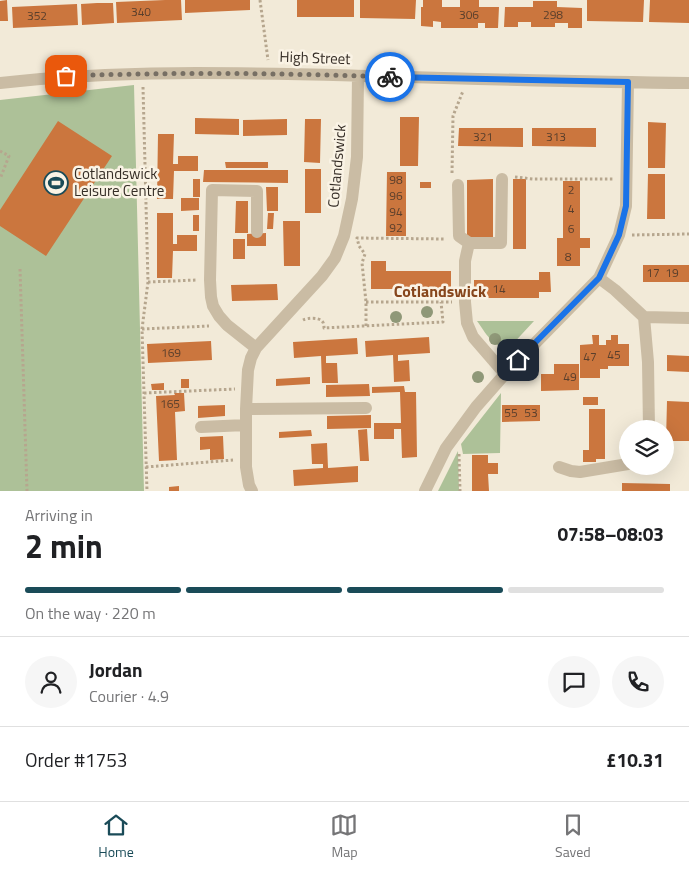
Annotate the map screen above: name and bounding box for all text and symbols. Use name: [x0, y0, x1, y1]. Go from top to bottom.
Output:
house number: 340: [131, 2, 151, 21]
house number: 306: [459, 5, 479, 24]
house number: 298: [543, 5, 563, 24]
house number: 352: [27, 6, 47, 25]
street label: High Street: [279, 45, 352, 70]
courier: [365, 52, 415, 102]
pin: [45, 55, 87, 97]
icon: bag: [52, 62, 80, 90]
icon: bike: [376, 63, 404, 91]
street label: Cotlandswick: [321, 123, 352, 209]
house number: 321: [473, 127, 493, 146]
house number: 313: [546, 127, 566, 146]
place label: Cotlandswick Leisure Centre: [74, 162, 164, 202]
sports icon: Cotlandswick Leisure Centre: [43, 170, 69, 196]
house number: 98: [389, 170, 403, 189]
house number: 2: [568, 180, 574, 199]
house number: 96: [389, 186, 403, 205]
house number: 4: [568, 199, 575, 218]
house number: 94: [389, 202, 403, 221]
house number: 92: [389, 218, 403, 237]
house number: 6: [568, 219, 575, 238]
house number: 8: [565, 247, 572, 266]
house number: 17: [646, 263, 660, 282]
house number: 19: [665, 263, 679, 282]
district label: Cotlandswick: [394, 279, 487, 303]
house number: 14: [492, 279, 506, 298]
pin: [497, 339, 539, 381]
house number: 169: [161, 343, 181, 362]
house number: 45: [607, 345, 621, 364]
icon: home: [504, 346, 532, 374]
house number: 47: [583, 347, 597, 366]
house number: 49: [563, 367, 577, 386]
house number: 165: [160, 394, 180, 413]
house number: 55: [504, 403, 518, 422]
house number: 53: [524, 403, 538, 422]
map controls: [619, 420, 674, 475]
button: layers: [619, 420, 674, 475]
text: Arriving in: [25, 503, 93, 527]
text: 07:58–08:03: [557, 519, 664, 548]
text: 2 min: [25, 522, 103, 570]
text: On the way · 220 m: [25, 601, 156, 625]
text: Jordan: [89, 655, 142, 684]
button: person: [25, 656, 77, 708]
button: chat: [548, 656, 600, 708]
button: phone: [612, 656, 664, 708]
text: Courier · 4.9: [89, 684, 169, 708]
text: Order #1753: [25, 745, 127, 774]
text: £10.31: [606, 745, 664, 774]
tab: Home: [98, 811, 134, 862]
tab: Map: [330, 811, 358, 862]
tab: Saved: [555, 811, 591, 862]

